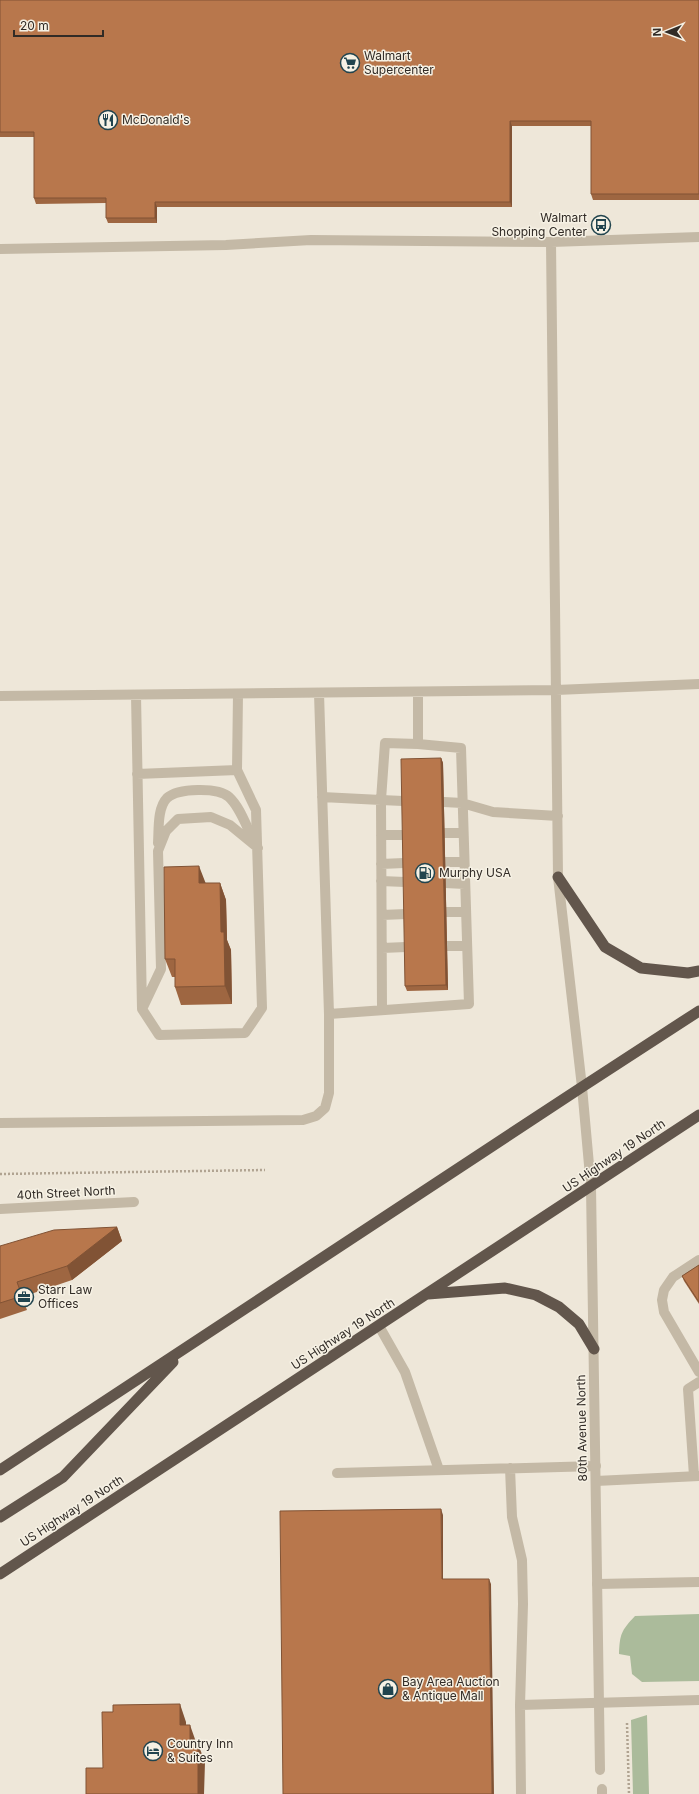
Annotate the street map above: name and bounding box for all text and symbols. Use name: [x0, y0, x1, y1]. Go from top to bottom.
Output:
scale bar: [14, 12, 103, 38]
north arrow: [647, 12, 687, 52]
text: 20 m: [20, 18, 49, 33]
text: N: [650, 28, 664, 36]
place label: Walmart Supercenter: [364, 48, 434, 77]
supermarket icon: Walmart Supercenter: [339, 52, 361, 74]
restaurant icon: McDonald's: [97, 109, 119, 131]
place label: McDonald's: [122, 112, 190, 127]
place label: Walmart Shopping Center: [491, 210, 587, 239]
bus stop icon: Walmart Shopping Center: [590, 214, 612, 236]
fuel station icon: Murphy USA: [414, 862, 436, 884]
place label: Murphy USA: [439, 865, 511, 880]
street label: US Highway 19 North: [560, 1116, 668, 1195]
street label: 40th Street North: [16, 1182, 116, 1203]
place label: Starr Law Offices: [38, 1282, 93, 1311]
office icon: Starr Law Offices: [13, 1286, 35, 1308]
street label: US Highway 19 North: [288, 1294, 397, 1373]
street label: 80th Avenue North: [573, 1374, 590, 1482]
street label: US Highway 19 North: [17, 1471, 126, 1550]
place label: Bay Area Auction & Antique Mall: [402, 1674, 500, 1703]
shop icon: Bay Area Auction & Antique Mall: [377, 1678, 399, 1700]
place label: Country Inn & Suites: [167, 1736, 233, 1765]
hotel icon: Country Inn & Suites: [142, 1740, 164, 1762]

